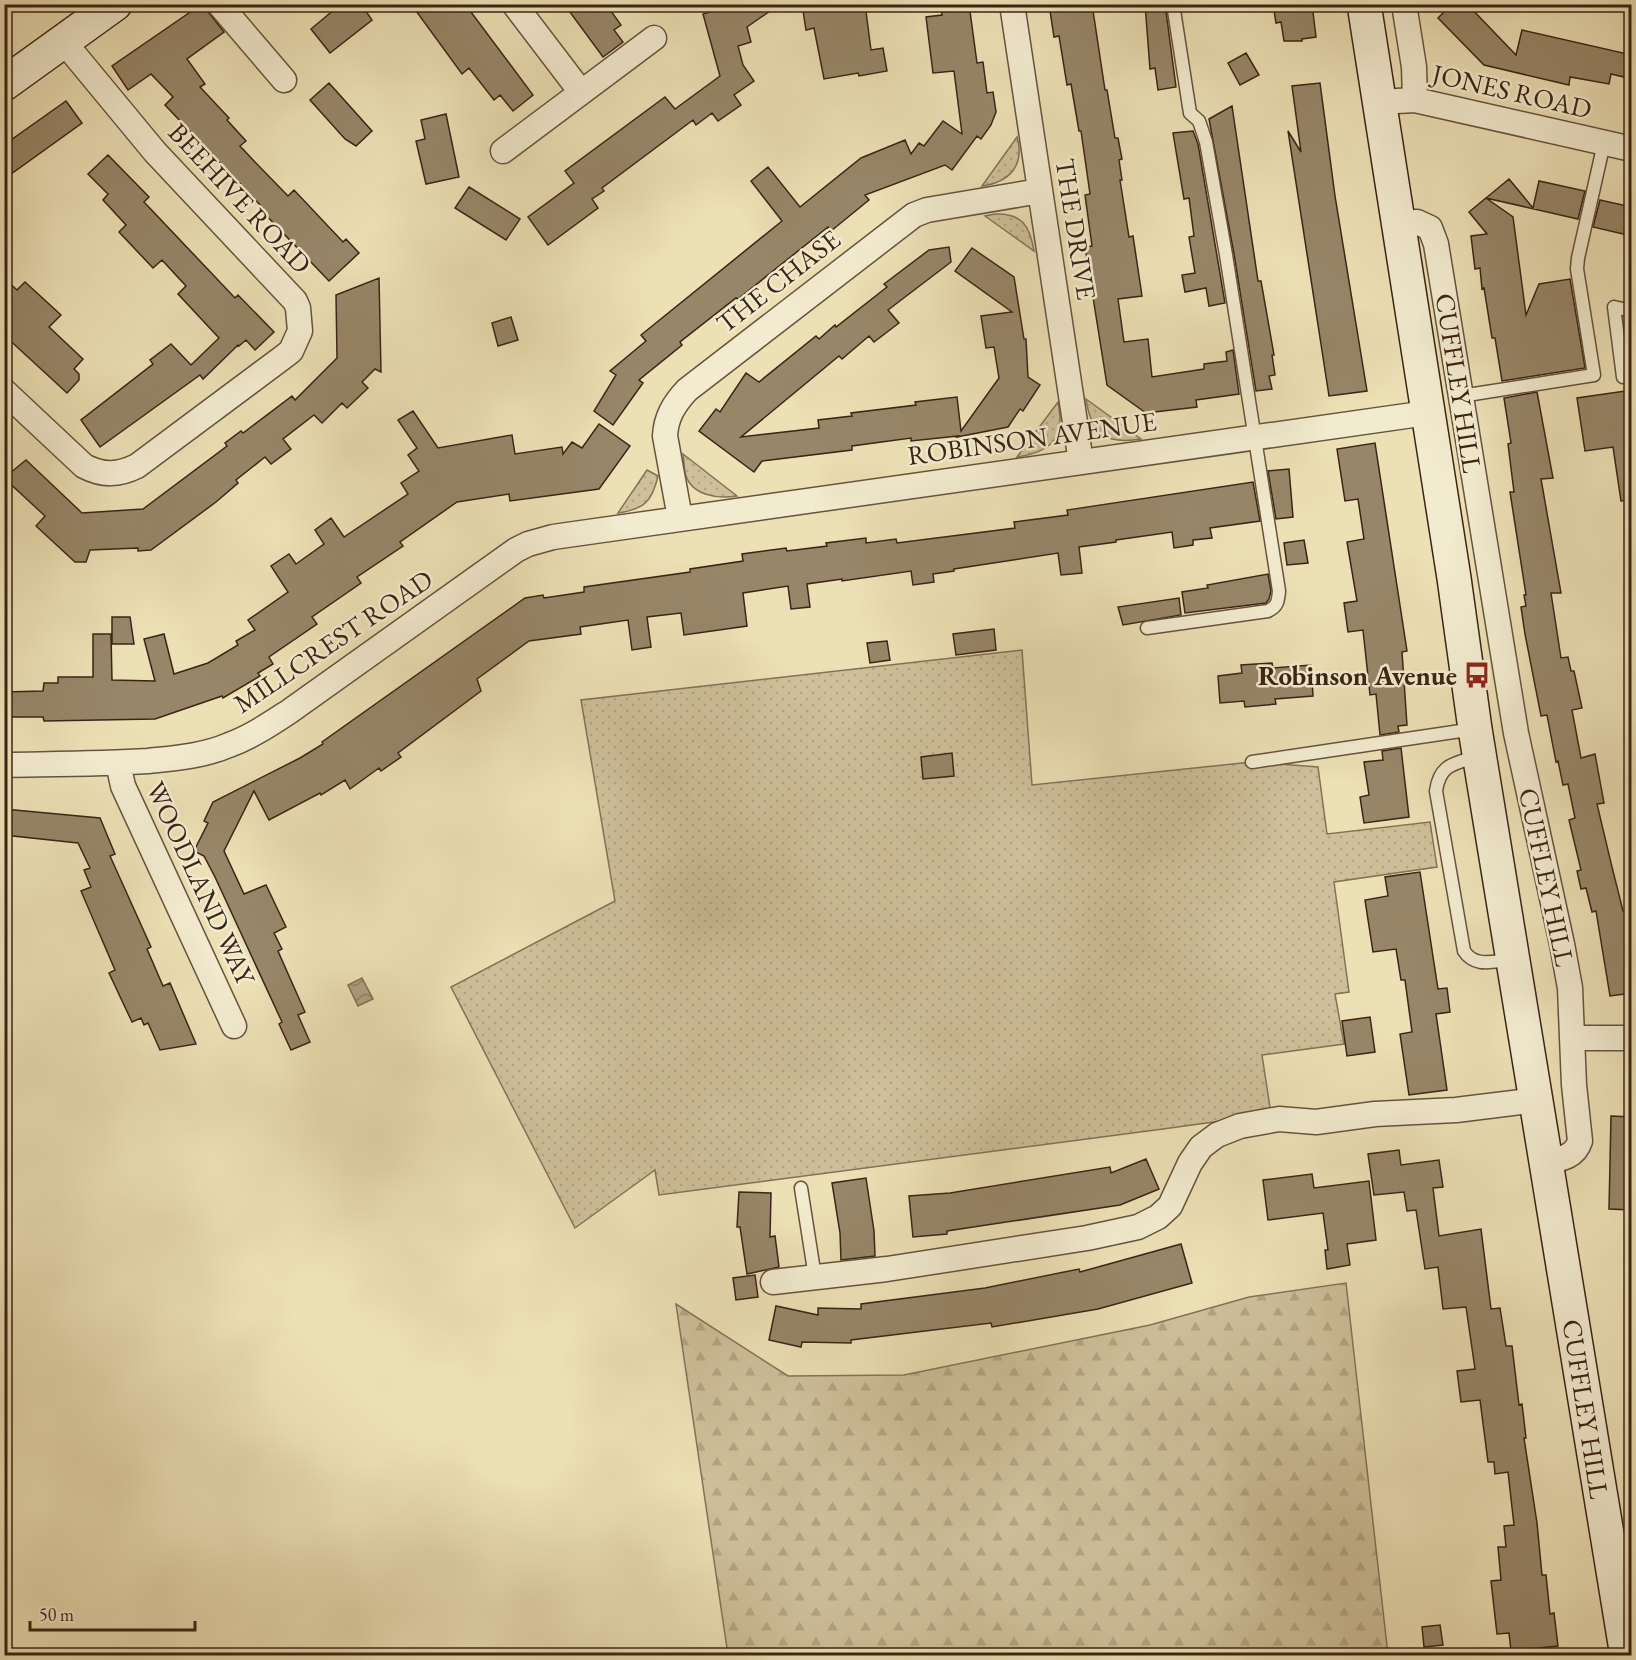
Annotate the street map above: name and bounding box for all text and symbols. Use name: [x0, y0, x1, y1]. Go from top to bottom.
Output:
street label: JONES ROAD: [1427, 55, 1595, 126]
street label: BEEHIVE ROAD: [161, 115, 319, 281]
street label: THE DRIVE: [1048, 156, 1104, 302]
street label: THE CHASE: [709, 222, 847, 340]
street label: CUFFLEY HILL: [1428, 291, 1491, 476]
street label: ROBINSON AVENUE: [905, 403, 1159, 473]
street label: MILLCREST ROAD: [227, 561, 439, 721]
place label: Robinson Avenue: [1258, 658, 1457, 693]
bus stop icon: Robinson Avenue: [1462, 660, 1492, 690]
street label: WOODLAND WAY: [139, 776, 264, 992]
street label: CUFFLEY HILL: [1511, 785, 1583, 970]
street label: CUFFLEY HILL: [1555, 1317, 1618, 1502]
scale bar: [30, 1594, 195, 1632]
text: 50 m: [39, 1603, 74, 1626]

